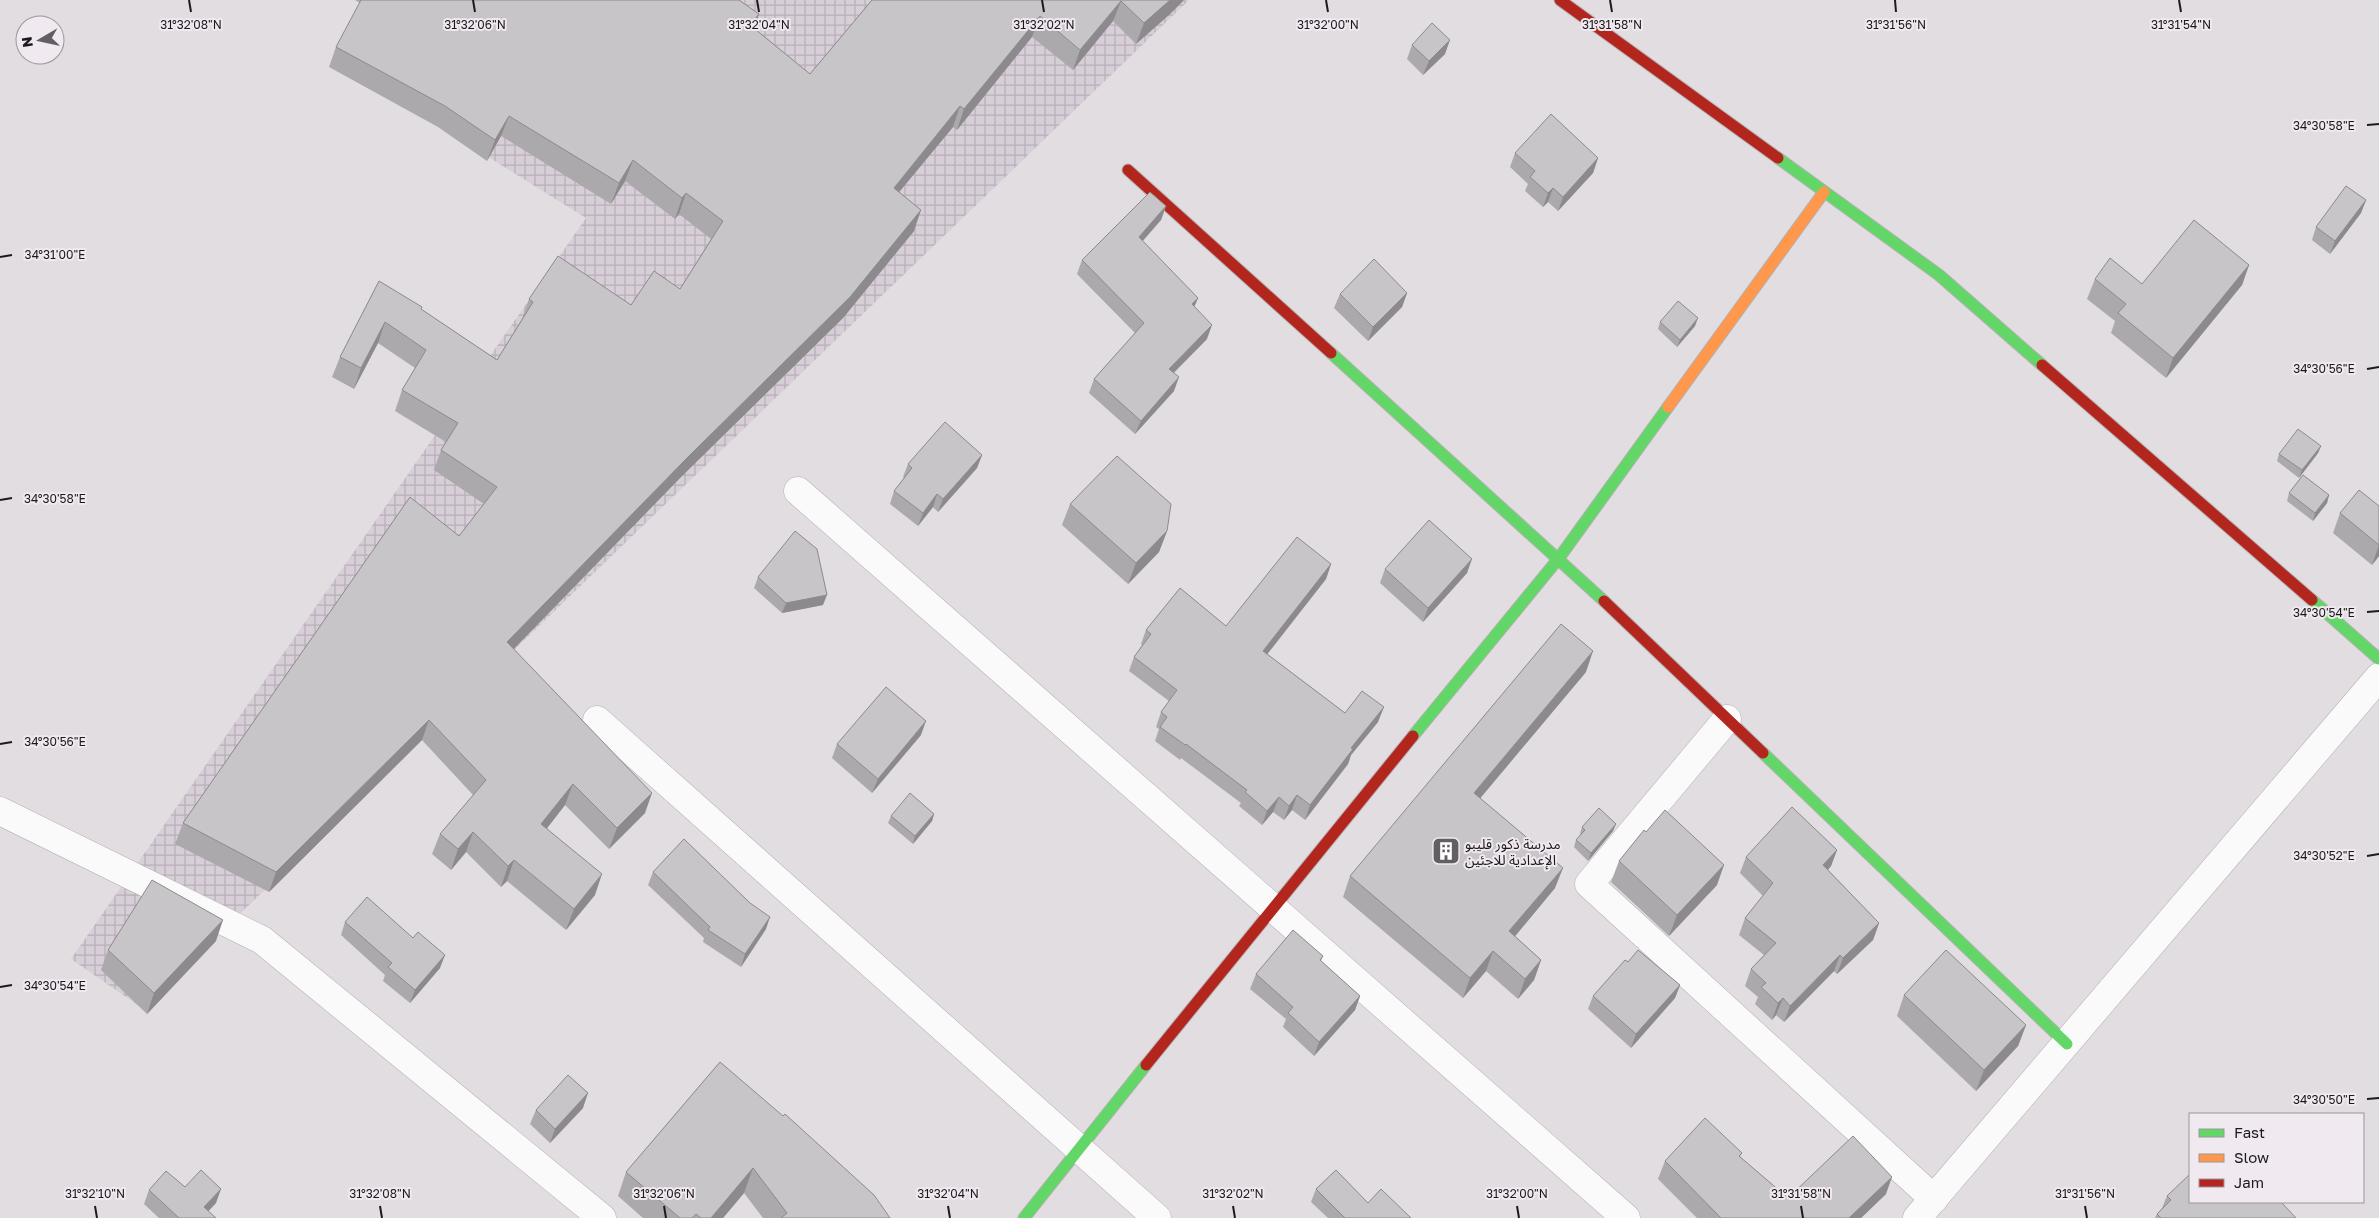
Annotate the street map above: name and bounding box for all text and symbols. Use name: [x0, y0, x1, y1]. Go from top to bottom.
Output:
north arrow: [15, 15, 65, 65]
text: 31°32'08"N: [160, 17, 222, 32]
text: 31°32'06"N: [444, 17, 506, 32]
text: 31°32'04"N: [728, 17, 790, 32]
text: 31°32'02"N: [1013, 17, 1075, 32]
text: 31°32'00"N: [1297, 17, 1359, 32]
text: 31°31'58"N: [1582, 17, 1642, 32]
text: 31°31'56"N: [1866, 17, 1926, 32]
text: 31°31'54"N: [2151, 17, 2211, 32]
text: N: [17, 36, 36, 49]
text: 34°30'58"E: [2293, 118, 2355, 133]
text: 34°31'00"E: [25, 247, 85, 262]
text: 34°30'56"E: [2293, 361, 2355, 376]
text: 34°30'58"E: [24, 491, 86, 506]
text: 34°30'54"E: [2293, 605, 2355, 620]
text: 34°30'56"E: [24, 734, 86, 749]
place label: مدرسة ذكور قليبو الإعدادية للاجئين: [1465, 835, 1561, 870]
building icon: مدرسة ذكور قليبو الإعدادية للاجئين: [1431, 836, 1461, 866]
text: 34°30'52"E: [2293, 848, 2355, 863]
text: 34°30'54"E: [24, 978, 86, 993]
text: 34°30'50"E: [2293, 1092, 2355, 1107]
legend: [2189, 1113, 2364, 1203]
text: Fast: [2234, 1123, 2265, 1141]
text: Slow: [2234, 1148, 2269, 1166]
text: Jam: [2234, 1173, 2264, 1191]
text: 31°32'10"N: [65, 1186, 125, 1201]
text: 31°32'08"N: [349, 1186, 411, 1201]
text: 31°32'06"N: [633, 1186, 695, 1201]
text: 31°32'04"N: [917, 1186, 979, 1201]
text: 31°32'02"N: [1202, 1186, 1264, 1201]
text: 31°32'00"N: [1486, 1186, 1548, 1201]
text: 31°31'58"N: [1771, 1186, 1831, 1201]
text: 31°31'56"N: [2055, 1186, 2115, 1201]

